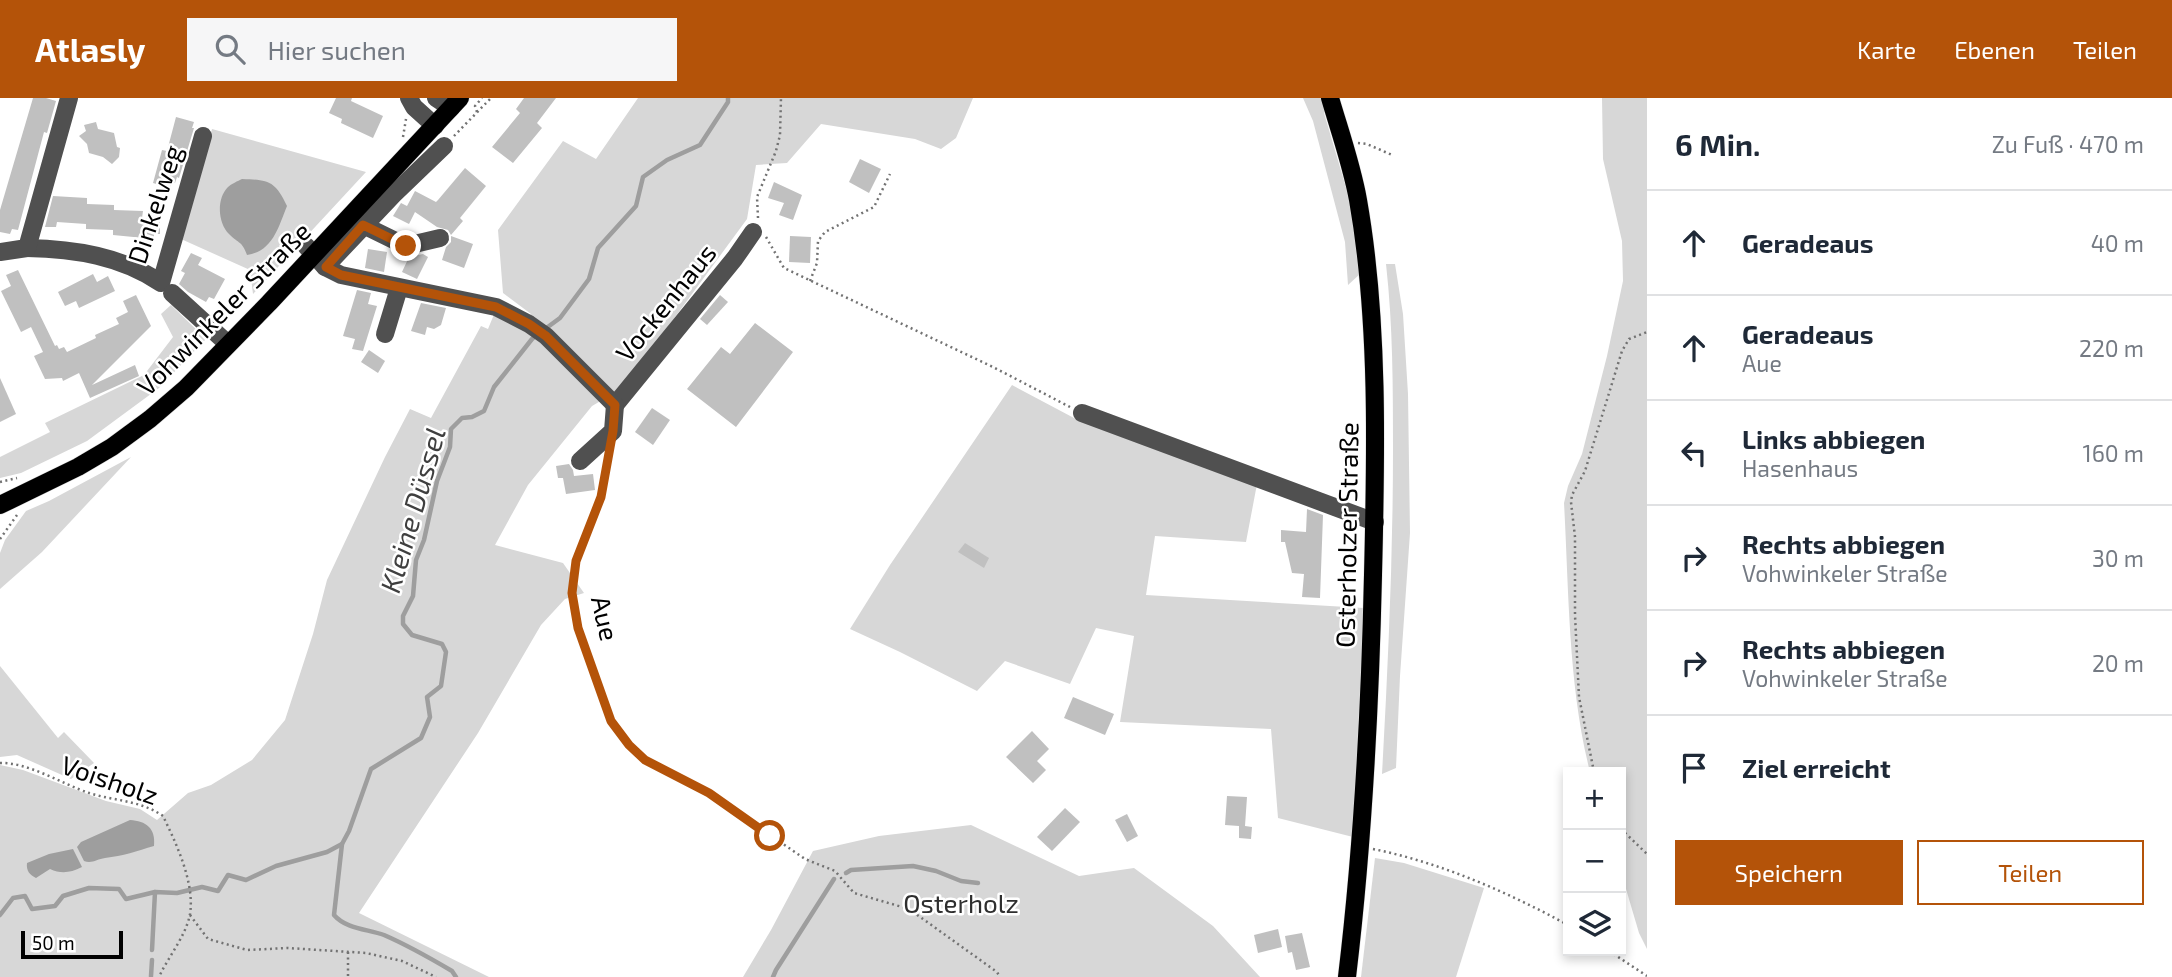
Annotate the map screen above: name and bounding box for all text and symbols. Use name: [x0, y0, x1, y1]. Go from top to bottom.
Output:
search box: [187, 18, 677, 81]
text: Atlasly: [35, 29, 145, 69]
icon: search: [211, 30, 249, 68]
text: Hier suchen: [267, 34, 406, 65]
text: Karte: [1857, 35, 1916, 64]
text: Ebenen: [1954, 35, 2035, 64]
text: Teilen: [2073, 35, 2137, 64]
text: 6 Min.: [1675, 126, 1760, 162]
text: Zu Fuß · 470 m: [1992, 130, 2144, 158]
street label: Dinkelweg: [120, 141, 188, 267]
street label: Vohwinkeler Straße: [130, 215, 316, 401]
icon: ahead: [1675, 224, 1713, 262]
text: Geradeaus: [1742, 227, 1874, 258]
text: 40 m: [2091, 229, 2144, 257]
route end: [390, 230, 421, 261]
street label: Vockenhaus: [608, 237, 722, 367]
text: Geradeaus: [1742, 318, 1874, 349]
icon: ahead: [1675, 329, 1713, 367]
text: 220 m: [2079, 334, 2144, 362]
text: Aue: [1742, 349, 1782, 377]
street label: Osterholzer Straße: [1329, 422, 1363, 648]
text: Links abbiegen: [1742, 423, 1926, 454]
water label: Kleine Düssel: [372, 424, 452, 596]
icon: left: [1675, 434, 1713, 472]
text: 160 m: [2083, 439, 2144, 467]
text: Hasenhaus: [1742, 454, 1858, 482]
text: Rechts abbiegen: [1742, 528, 1945, 559]
icon: right: [1675, 539, 1713, 577]
text: 30 m: [2092, 544, 2144, 572]
text: Vohwinkeler Straße: [1742, 559, 1948, 587]
street label: Aue: [586, 593, 626, 643]
text: Rechts abbiegen: [1742, 633, 1945, 664]
icon: right: [1675, 644, 1713, 682]
text: 20 m: [2092, 649, 2144, 677]
text: Vohwinkeler Straße: [1742, 664, 1948, 692]
street label: Voisholz: [58, 748, 162, 810]
icon: arrive: [1675, 749, 1713, 787]
text: Ziel erreicht: [1742, 752, 1891, 783]
map controls: [1563, 767, 1626, 956]
button: +: [1563, 767, 1626, 830]
route start: [754, 820, 785, 851]
button: −: [1563, 830, 1626, 893]
button: Speichern: [1675, 840, 1903, 905]
button: Teilen: [1917, 840, 2144, 905]
park label: Osterholz: [903, 887, 1019, 918]
button: layers: [1563, 893, 1626, 956]
scale bar: [21, 928, 122, 960]
text: 50 m: [32, 931, 75, 954]

